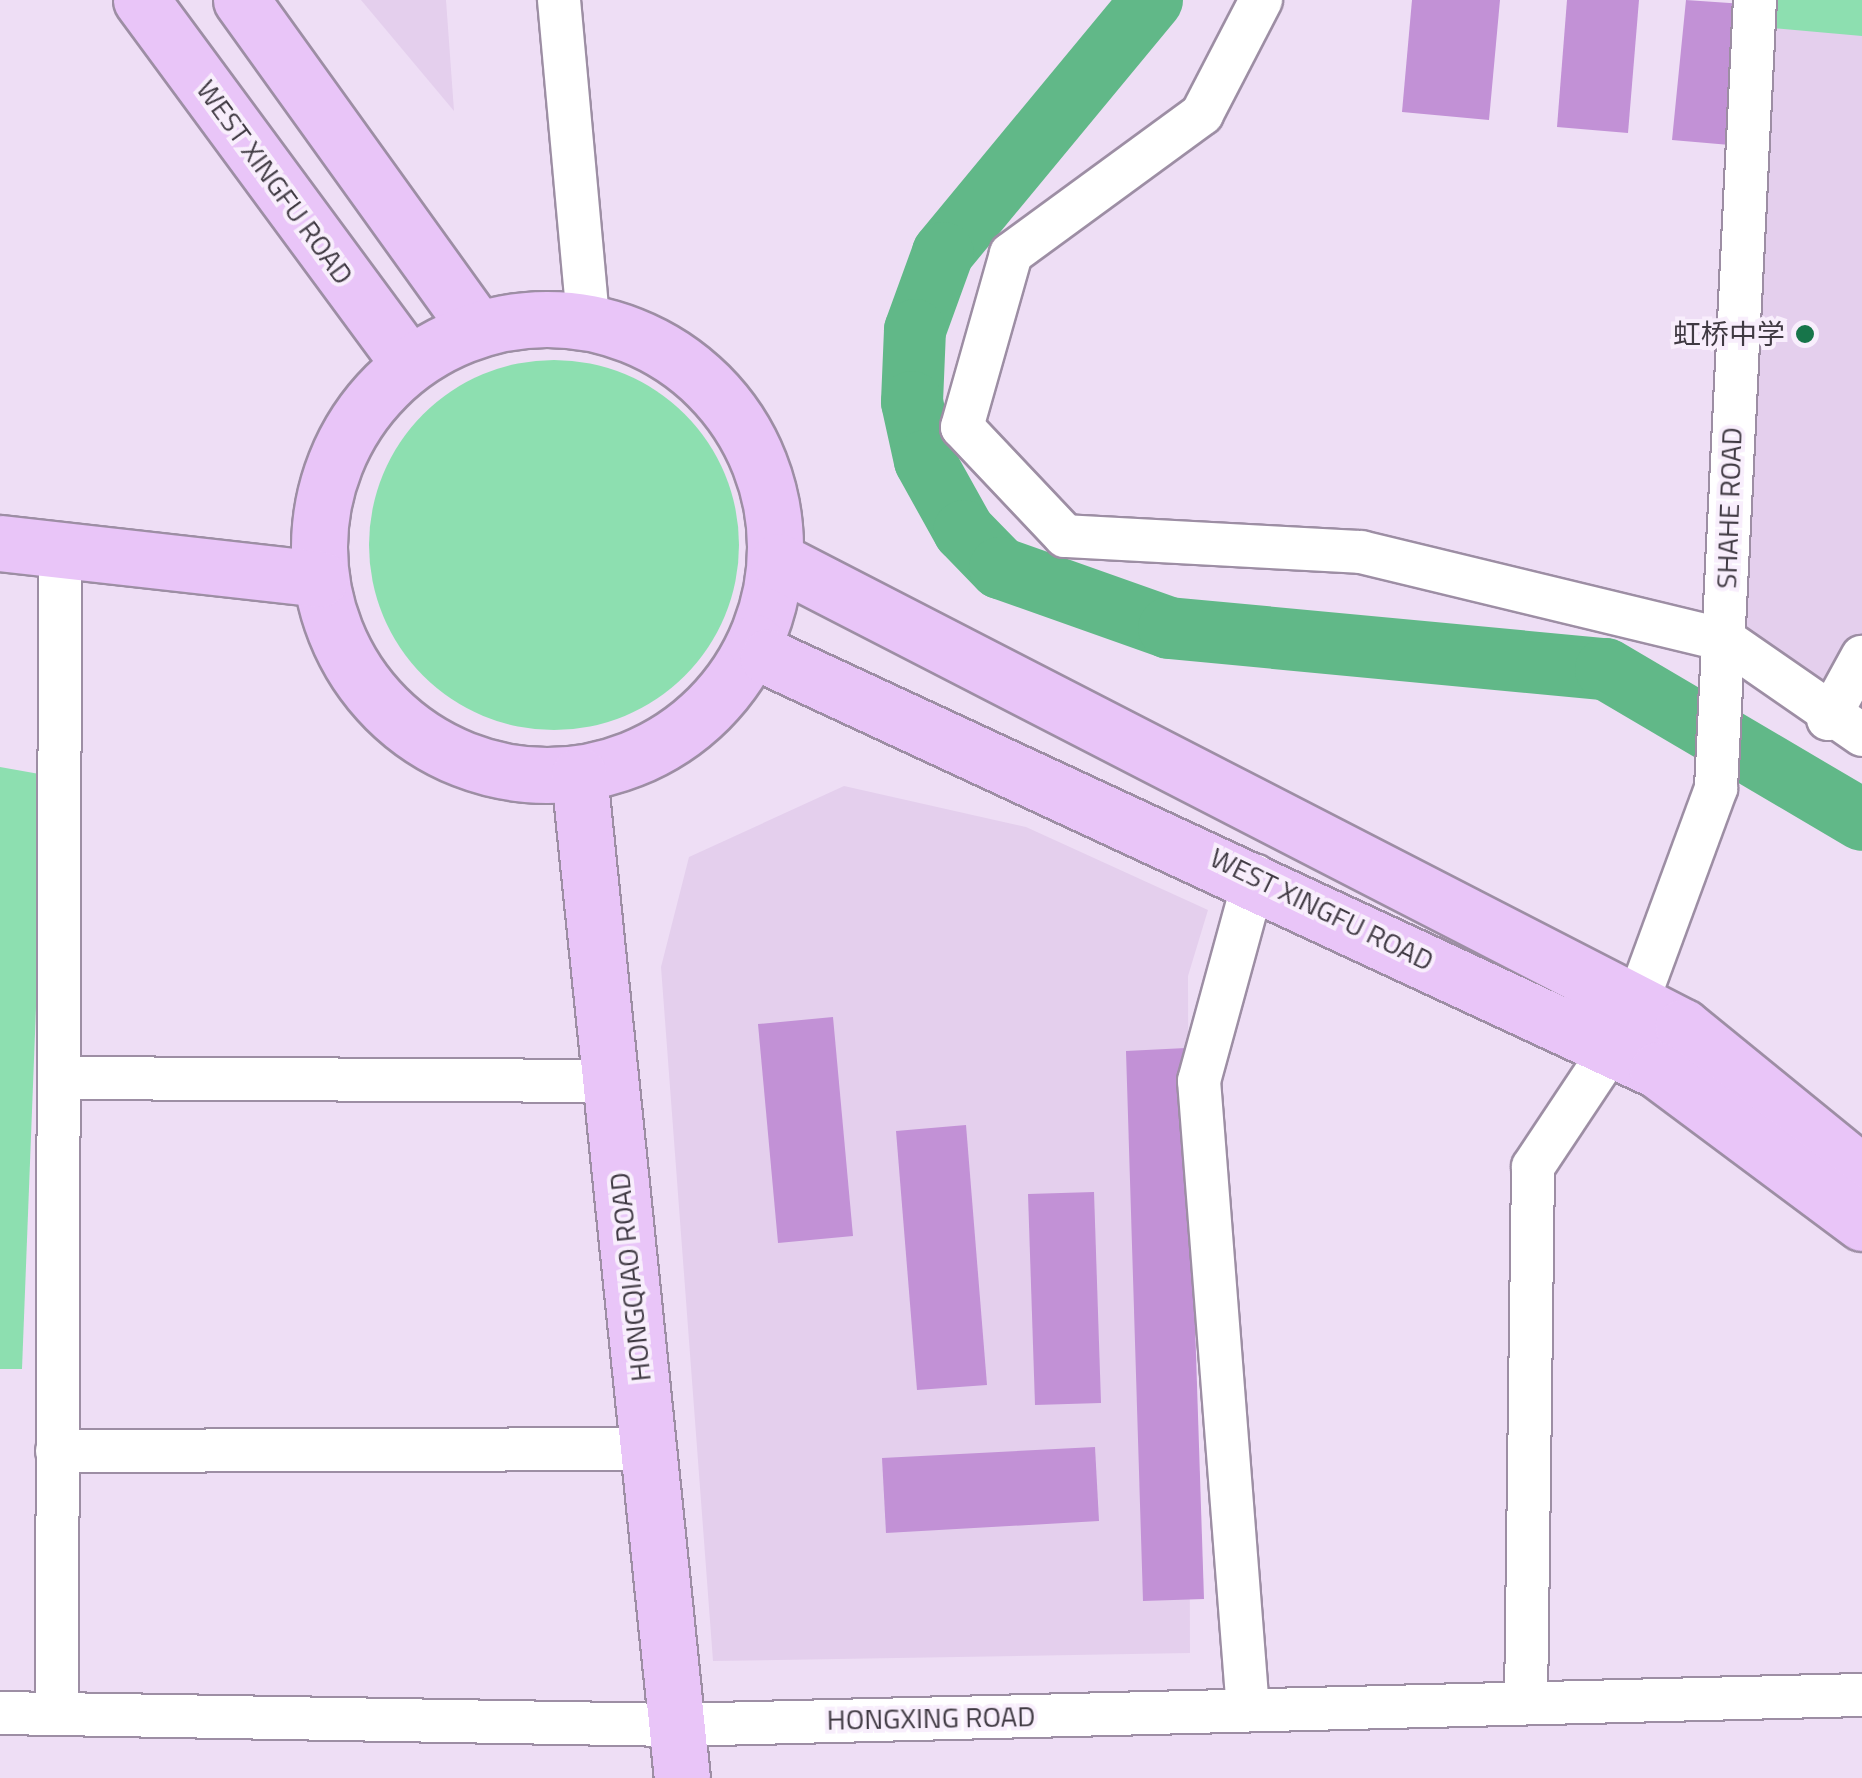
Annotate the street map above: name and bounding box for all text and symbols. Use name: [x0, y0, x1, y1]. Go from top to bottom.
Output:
street label: WEST XINGFU ROAD: [190, 73, 360, 291]
place label: 虹桥中学: [1673, 317, 1785, 351]
marker: 虹桥中学: [1794, 323, 1816, 345]
street label: SHAHE ROAD: [1709, 427, 1749, 589]
street label: WEST XINGFU ROAD: [1205, 840, 1439, 978]
street label: HONGQIAO ROAD: [602, 1171, 658, 1383]
street label: HONGXING ROAD: [826, 1699, 1036, 1737]

